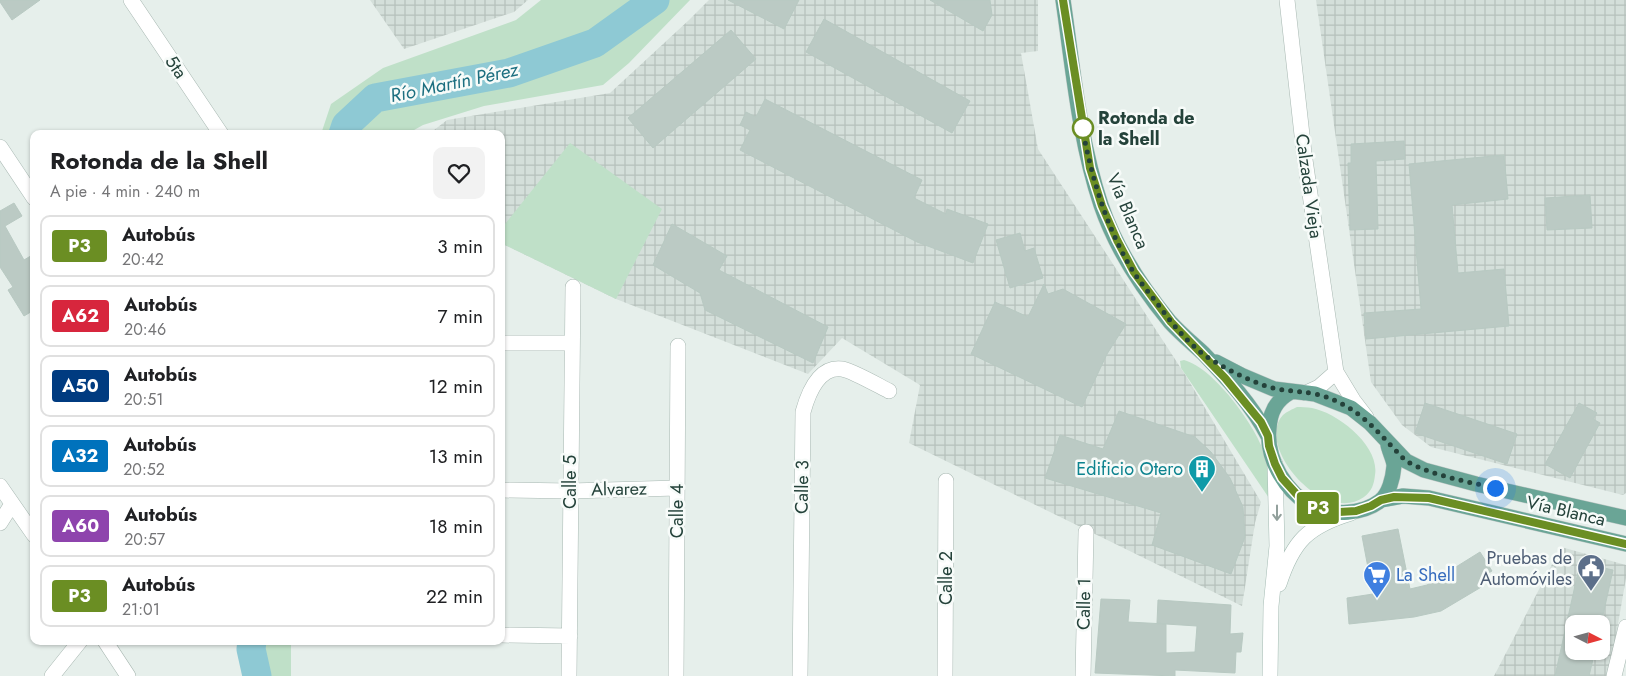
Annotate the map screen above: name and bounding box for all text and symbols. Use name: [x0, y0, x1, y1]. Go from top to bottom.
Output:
street label: 5ta: [159, 50, 193, 84]
water label: Río Martín Pérez: [388, 55, 522, 109]
place label: Rotonda de la Shell: [1098, 105, 1195, 152]
marker: Rotonda de la Shell: [1072, 117, 1094, 139]
street label: Calzada Vieja: [1289, 132, 1329, 240]
text: Rotonda de la Shell: [50, 143, 268, 178]
button: heart: [433, 147, 485, 199]
street label: Vía Blanca: [1100, 169, 1156, 253]
text: A pie · 4 min · 240 m: [50, 180, 200, 203]
text: Autobús: [122, 221, 195, 248]
text: P3: [68, 233, 91, 259]
text: 3 min: [437, 233, 483, 260]
text: 20:42: [122, 248, 164, 271]
text: Autobús: [124, 291, 197, 318]
text: A62: [62, 303, 99, 329]
text: 7 min: [438, 303, 483, 330]
text: 20:46: [124, 318, 166, 341]
text: Autobús: [124, 361, 197, 388]
text: A50: [62, 373, 99, 399]
text: 12 min: [428, 373, 483, 400]
text: 20:51: [124, 388, 164, 411]
text: Autobús: [123, 431, 196, 458]
text: A32: [62, 443, 98, 469]
text: 13 min: [429, 443, 483, 470]
building icon: Edificio Otero: [1187, 454, 1217, 493]
street label: Calle 5: [557, 455, 583, 509]
place label: Edificio Otero: [1076, 456, 1183, 482]
text: 20:52: [123, 458, 165, 481]
street label: Calle 3: [789, 460, 815, 514]
street label: Alvarez: [591, 476, 648, 502]
your location: [1483, 476, 1508, 501]
street label: Calle 4: [664, 484, 690, 538]
street label: Vía Blanca: [1524, 489, 1608, 533]
line badge: P3: [1296, 492, 1340, 524]
text: P3: [1307, 495, 1329, 521]
text: Autobús: [124, 501, 197, 528]
one-way arrow: [1272, 504, 1282, 521]
text: A60: [62, 513, 99, 539]
text: 18 min: [429, 513, 483, 540]
text: 20:57: [124, 528, 165, 551]
place label: Pruebas de Automóviles: [1480, 545, 1572, 592]
street label: Calle 2: [933, 551, 959, 605]
public building icon: Pruebas de Automóviles: [1576, 553, 1606, 592]
supermarket icon: La Shell: [1362, 560, 1392, 599]
place label: La Shell: [1396, 562, 1455, 588]
text: Autobús: [122, 571, 195, 598]
street label: Calle 1: [1071, 578, 1097, 630]
text: P3: [68, 583, 91, 609]
text: 22 min: [426, 583, 483, 610]
text: 21:01: [122, 598, 160, 621]
north arrow: [1565, 615, 1610, 660]
map controls: [1565, 615, 1610, 660]

